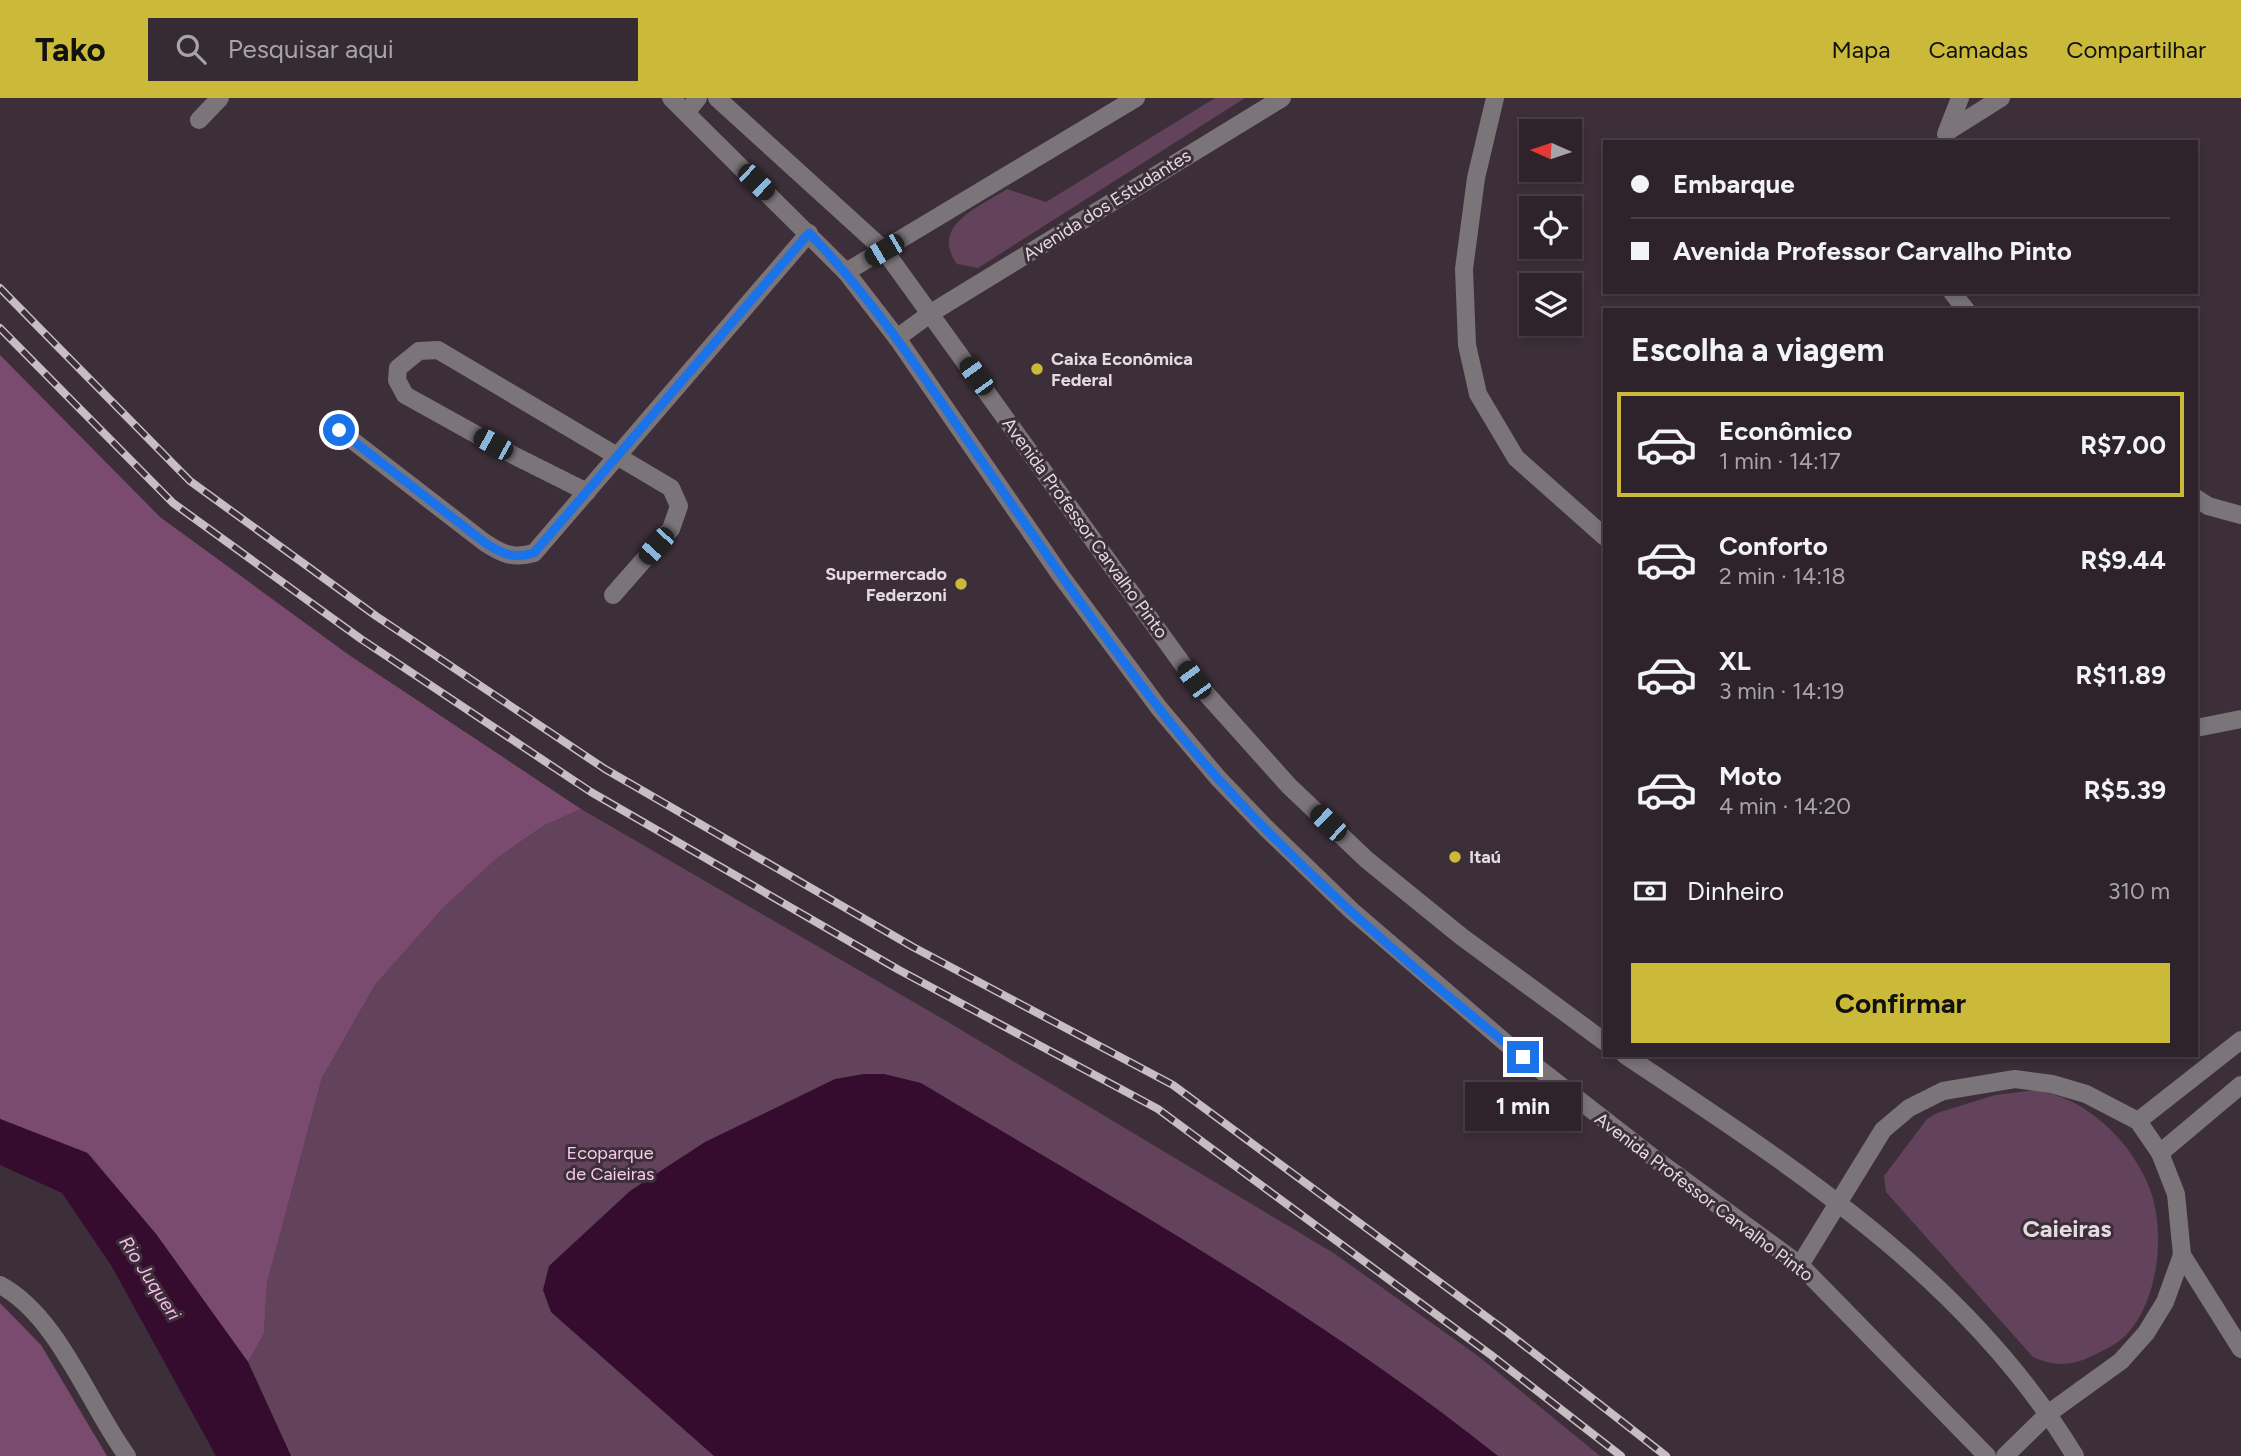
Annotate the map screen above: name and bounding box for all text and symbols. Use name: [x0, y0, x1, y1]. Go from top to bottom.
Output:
search box: [148, 18, 638, 81]
text: Tako: [35, 30, 106, 69]
icon: search: [172, 30, 210, 68]
text: Pesquisar aqui: [228, 33, 394, 65]
text: Mapa: [1831, 35, 1890, 64]
text: Camadas: [1928, 35, 2028, 64]
text: Compartilhar: [2066, 35, 2206, 64]
north arrow: [1519, 119, 1582, 182]
map controls: [1519, 119, 1582, 336]
street label: Avenida dos Estudantes: [1019, 144, 1195, 266]
car: [734, 160, 779, 204]
text: Embarque: [1673, 168, 1795, 200]
button: locate: [1519, 196, 1582, 259]
car: [861, 230, 908, 270]
text: Avenida Professor Carvalho Pinto: [1673, 235, 2072, 267]
button: layers: [1519, 273, 1582, 336]
text: Escolha a viagem: [1631, 331, 1884, 369]
place label: Caixa Econômica Federal: [1051, 348, 1193, 391]
car: [956, 353, 997, 399]
marker: Caixa Econômica Federal: [1029, 361, 1045, 377]
street label: Avenida Professor Carvalho Pinto: [997, 413, 1173, 643]
icon: car: [1635, 413, 1698, 476]
route start: [323, 414, 355, 446]
text: Econômico: [1719, 415, 1852, 447]
car: [470, 425, 517, 463]
text: R$7.00: [2080, 429, 2166, 461]
text: 1 min · 14:17: [1719, 447, 1841, 475]
car: [635, 523, 678, 569]
icon: car: [1635, 528, 1698, 591]
text: Conforto: [1719, 530, 1828, 562]
text: R$9.44: [2080, 544, 2166, 576]
text: 2 min · 14:18: [1719, 562, 1846, 590]
place label: Supermercado Federzoni: [825, 563, 947, 606]
marker: Supermercado Federzoni: [953, 576, 969, 592]
icon: car: [1635, 643, 1698, 706]
text: XL: [1719, 645, 1751, 677]
car: [1174, 657, 1215, 703]
text: R$11.89: [2075, 659, 2166, 691]
text: 3 min · 14:19: [1719, 677, 1844, 705]
icon: car: [1635, 758, 1698, 821]
text: Moto: [1719, 760, 1782, 792]
text: R$5.39: [2084, 774, 2166, 806]
text: 4 min · 14:20: [1719, 792, 1851, 820]
car: [1306, 801, 1351, 845]
place label: Itaú: [1469, 846, 1501, 868]
marker: Itaú: [1447, 849, 1463, 865]
icon: cash: [1631, 872, 1669, 910]
text: Dinheiro: [1687, 875, 1784, 907]
text: 310 m: [2108, 877, 2170, 905]
button: Confirmar: [1631, 963, 2170, 1043]
route end: [1507, 1041, 1539, 1073]
callout: 1 min: [1465, 1082, 1581, 1130]
text: 1 min: [1496, 1092, 1550, 1120]
street label: Avenida Professor Carvalho Pinto: [1590, 1108, 1818, 1286]
park label: Ecoparque de Caieiras: [566, 1142, 654, 1185]
district label: Caieiras: [2022, 1214, 2112, 1243]
water label: Rio Juqueri: [114, 1232, 186, 1325]

